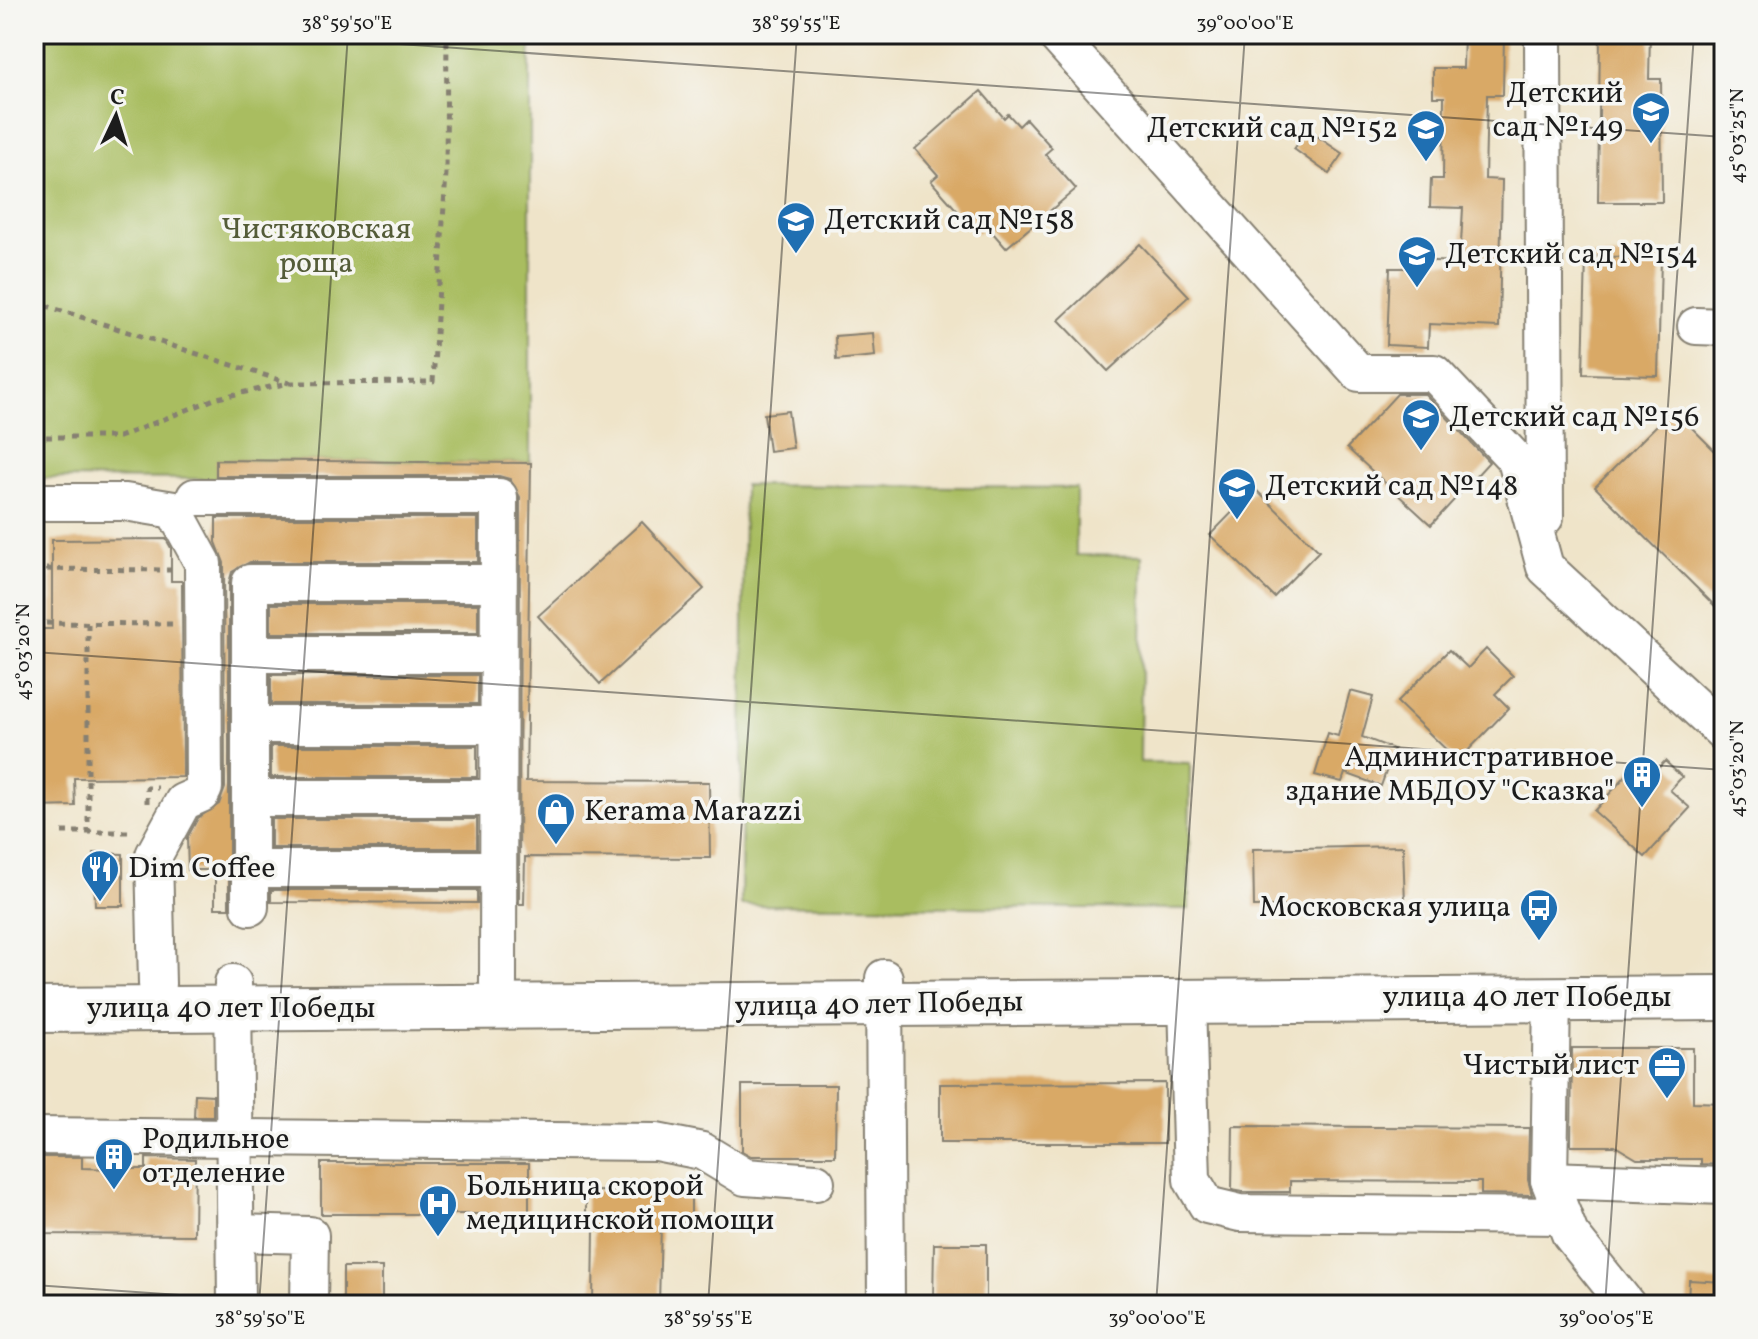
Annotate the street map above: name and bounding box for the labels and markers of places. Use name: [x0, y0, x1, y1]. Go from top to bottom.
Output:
place label: Детский сад №149: [1492, 73, 1623, 149]
school or university icon: Детский сад №149: [1630, 90, 1672, 145]
place label: Детский сад №152: [1147, 108, 1398, 150]
school or university icon: Детский сад №152: [1405, 108, 1447, 163]
school or university icon: Детский сад №158: [775, 200, 817, 255]
place label: Детский сад №158: [824, 200, 1074, 242]
school or university icon: Детский сад №154: [1396, 234, 1438, 289]
place label: Детский сад №154: [1445, 234, 1698, 276]
school or university icon: Детский сад №156: [1400, 397, 1442, 452]
place label: Детский сад №156: [1449, 397, 1699, 439]
school or university icon: Детский сад №148: [1216, 466, 1258, 521]
place label: Детский сад №148: [1265, 466, 1518, 508]
place label: Административное здание МБДОУ "Сказка": [1286, 737, 1614, 813]
building icon: Административное здание МБДОУ "Сказка": [1621, 754, 1663, 809]
shop icon: Kerama Marazzi: [535, 791, 577, 846]
place label: Kerama Marazzi: [584, 791, 802, 833]
restaurant icon: Dim Coffee: [79, 848, 121, 903]
place label: Dim Coffee: [128, 848, 275, 890]
place label: Московская улица: [1259, 887, 1511, 929]
bus stop icon: Московская улица: [1518, 887, 1560, 942]
place label: Чистый лист: [1462, 1045, 1639, 1087]
office icon: Чистый лист: [1646, 1045, 1688, 1100]
place label: Родильное отделение: [142, 1119, 289, 1195]
building icon: Родильное отделение: [93, 1136, 135, 1191]
place label: Больница скорой медицинской помощи: [466, 1166, 774, 1242]
hospital icon: Больница скорой медицинской помощи: [417, 1183, 459, 1238]

